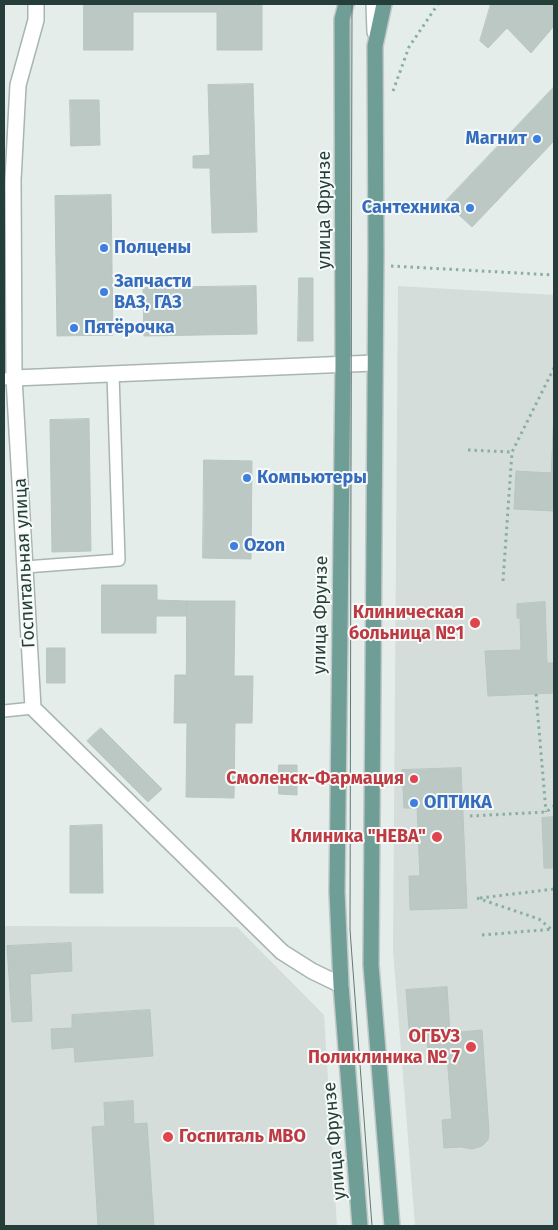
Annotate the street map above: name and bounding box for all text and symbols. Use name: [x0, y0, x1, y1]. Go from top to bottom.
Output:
place label: Магнит: [466, 128, 527, 150]
marker: Магнит: [531, 133, 543, 145]
street label: улица Фрунзе: [314, 151, 336, 269]
place label: Сантехника: [362, 197, 460, 219]
marker: Сантехника: [464, 202, 476, 214]
place label: Полцены: [114, 237, 191, 259]
marker: Полцены: [98, 242, 110, 254]
place label: Запчаcти ВАЗ, ГАЗ: [114, 271, 192, 314]
marker: Запчаcти ВАЗ, ГАЗ: [98, 286, 110, 298]
place label: Пятёрочка: [84, 317, 175, 339]
marker: Пятёрочка: [68, 322, 80, 334]
place label: Компьютеры: [257, 467, 367, 489]
marker: Компьютеры: [241, 472, 253, 484]
street label: Госпитальная улица: [10, 478, 40, 648]
place label: Ozon: [244, 535, 285, 557]
marker: Ozon: [228, 540, 240, 552]
street label: улица Фрунзе: [309, 556, 333, 674]
place label: Клиническая больница №1: [349, 602, 464, 644]
marker: Клиническая больница №1: [468, 616, 482, 630]
place label: Смоленск-Фармация: [226, 768, 404, 790]
marker: Смоленск-Фармация: [408, 773, 420, 785]
place label: ОПТИКА: [424, 792, 492, 814]
marker: ОПТИКА: [408, 797, 420, 809]
place label: Клиника "НЕВА": [291, 826, 426, 848]
marker: Клиника "НЕВА": [430, 830, 444, 844]
place label: ОГБУЗ Поликлиника № 7: [308, 1026, 460, 1068]
marker: ОГБУЗ Поликлиника № 7: [464, 1040, 478, 1054]
street label: улица Фрунзе: [319, 1081, 351, 1201]
place label: Госпиталь МВО: [179, 1126, 306, 1148]
marker: Госпиталь МВО: [161, 1130, 175, 1144]

